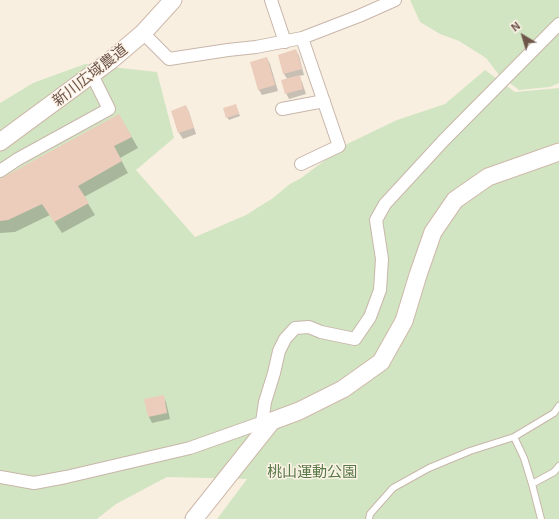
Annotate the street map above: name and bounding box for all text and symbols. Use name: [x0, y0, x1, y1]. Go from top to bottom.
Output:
north arrow: [503, 16, 543, 56]
text: N: [508, 19, 522, 34]
street label: 新川広域農道: [49, 40, 131, 110]
park label: 桃山運動公園: [267, 463, 357, 481]

